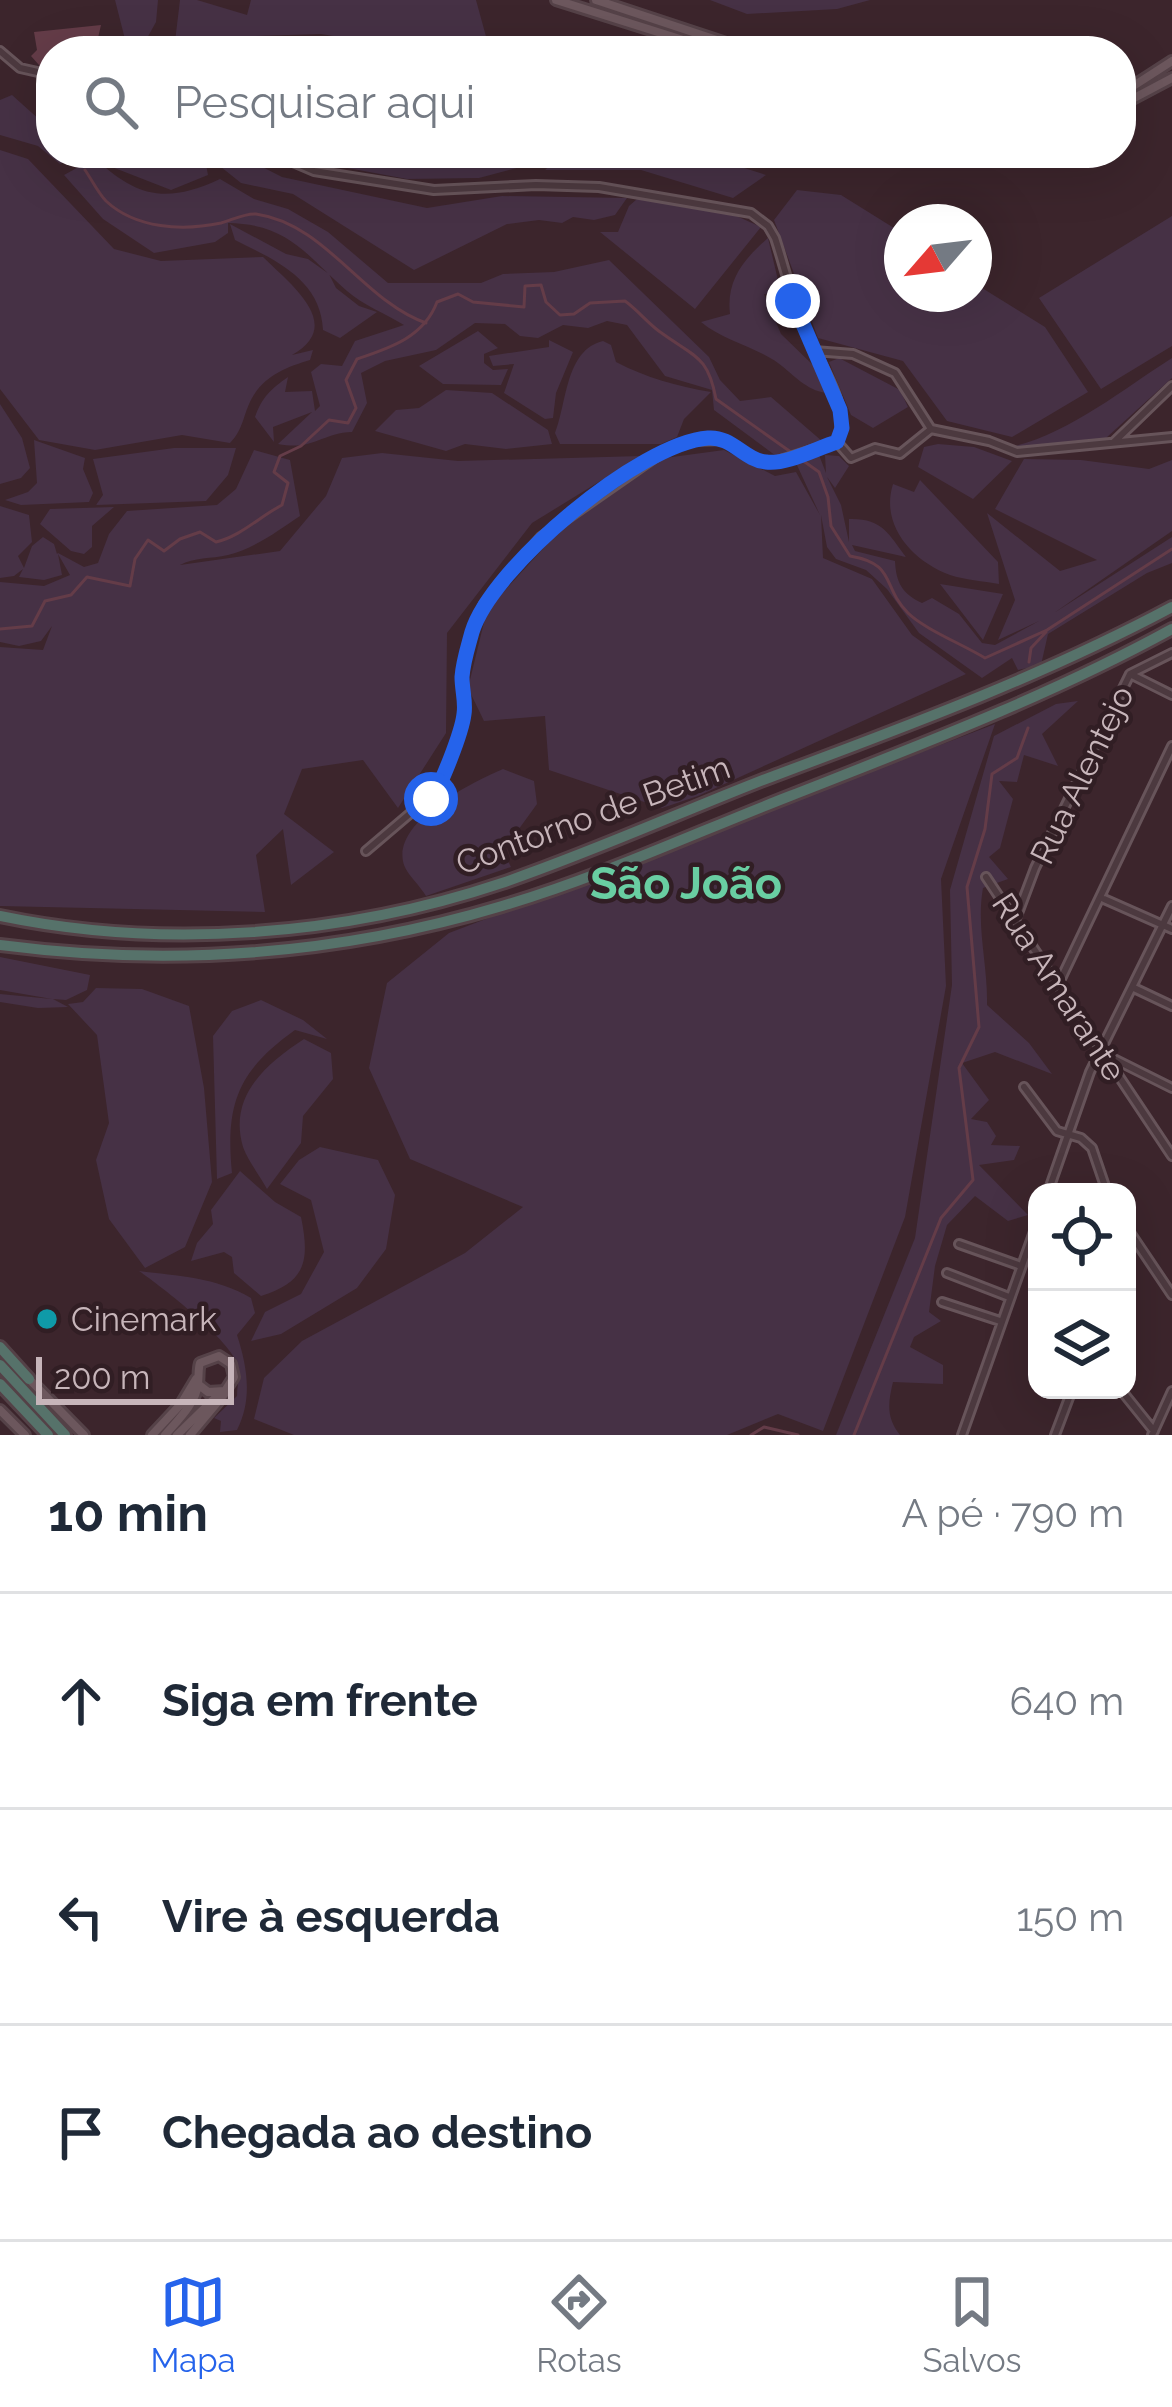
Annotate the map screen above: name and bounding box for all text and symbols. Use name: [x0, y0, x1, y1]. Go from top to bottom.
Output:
search box: [36, 36, 1136, 168]
icon: search: [78, 69, 144, 135]
text: Pesquisar aqui: [174, 76, 475, 129]
north arrow: [884, 204, 992, 312]
route end: [766, 274, 820, 328]
street label: Rua Alentejo: [1022, 680, 1142, 870]
street label: Contorno de Betim: [451, 747, 735, 883]
route start: [404, 772, 458, 826]
district label: São João: [590, 857, 782, 910]
street label: Rua Amarante: [984, 886, 1134, 1088]
map controls: [1028, 1183, 1136, 1399]
button: locate: [1028, 1183, 1136, 1291]
button: layers: [1028, 1291, 1136, 1399]
place label: Cinemark: [71, 1300, 217, 1339]
marker: Cinemark: [34, 1306, 60, 1332]
scale bar: [36, 1351, 234, 1404]
text: 200 m: [54, 1358, 150, 1397]
text: 10 min: [48, 1483, 208, 1543]
text: A pé · 790 m: [901, 1490, 1124, 1536]
icon: ahead: [48, 1668, 114, 1734]
text: Siga em frente: [162, 1674, 478, 1727]
text: 640 m: [1010, 1678, 1124, 1724]
icon: left: [48, 1884, 114, 1950]
text: Vire à esquerda: [162, 1890, 500, 1943]
text: 150 m: [1016, 1894, 1124, 1940]
icon: arrive: [48, 2100, 114, 2166]
text: Chegada ao destino: [162, 2106, 592, 2159]
tab: Mapa: [150, 2269, 236, 2380]
tab: Rotas: [536, 2269, 622, 2380]
tab: Salvos: [923, 2269, 1022, 2380]

